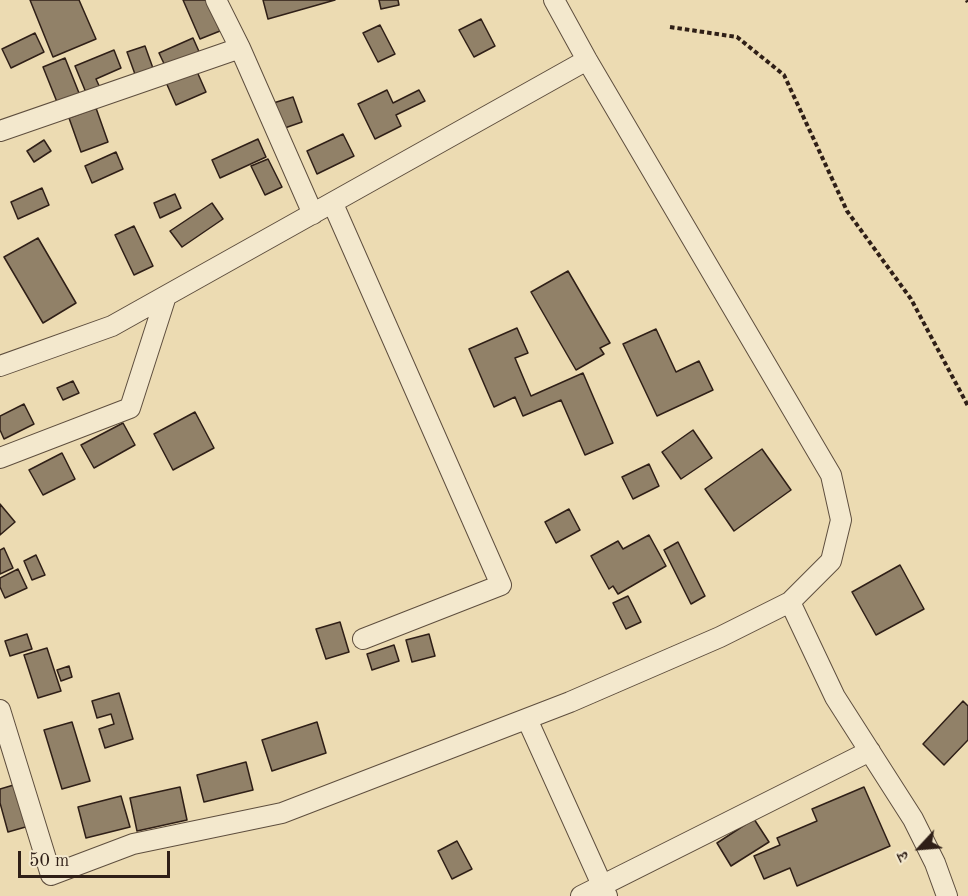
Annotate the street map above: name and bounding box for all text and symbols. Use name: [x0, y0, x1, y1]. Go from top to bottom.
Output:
north arrow: [890, 818, 950, 878]
scale bar: [21, 839, 172, 877]
text: उ: [895, 849, 913, 863]
text: 50 m: [29, 852, 69, 870]

